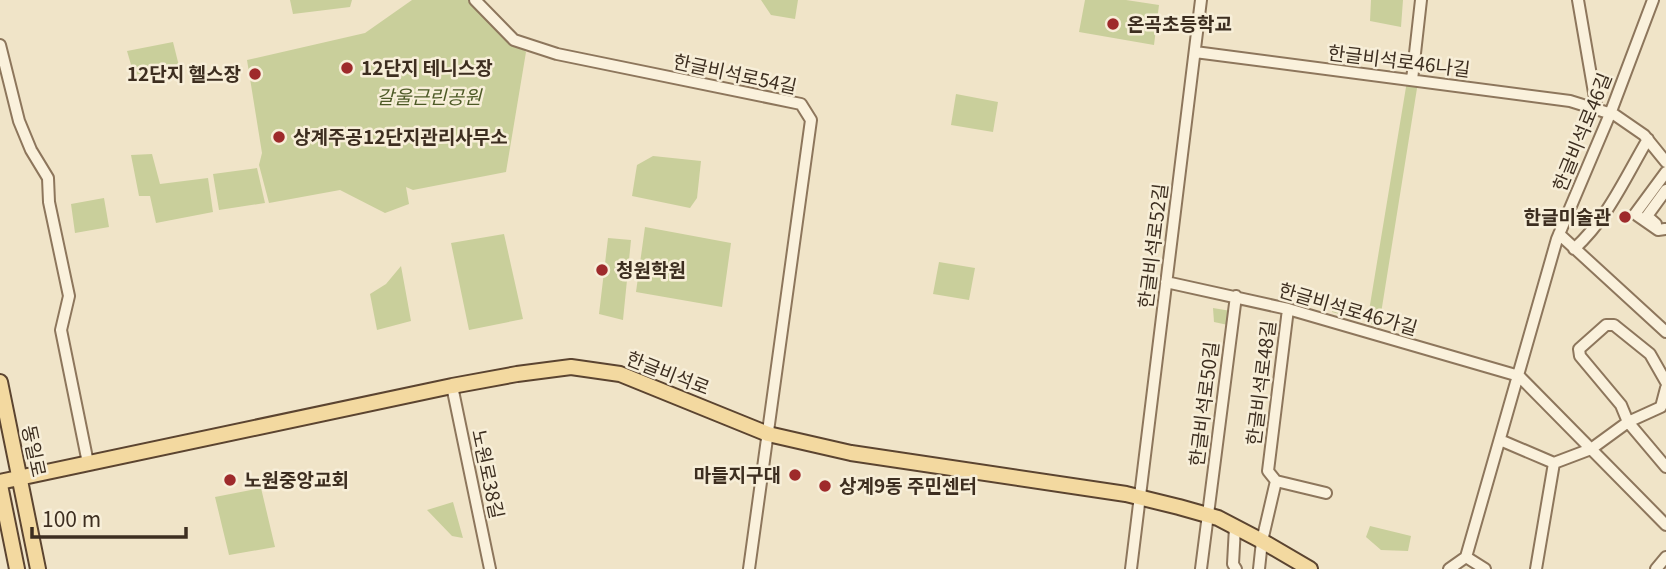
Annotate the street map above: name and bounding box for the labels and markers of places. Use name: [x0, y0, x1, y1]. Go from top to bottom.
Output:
place label: 온곡초등학교: [1127, 9, 1232, 36]
marker: 온곡초등학교: [1105, 16, 1121, 32]
place label: 12단지 테니스장: [361, 53, 493, 80]
place label: 12단지 헬스장: [127, 59, 241, 86]
marker: 12단지 테니스장: [339, 60, 355, 76]
marker: 12단지 헬스장: [247, 66, 263, 82]
place label: 상계주공12단지관리사무소: [293, 122, 508, 149]
marker: 상계주공12단지관리사무소: [271, 129, 287, 145]
place label: 한글미술관: [1524, 202, 1612, 229]
marker: 한글미술관: [1617, 209, 1633, 225]
place label: 청원학원: [616, 255, 686, 282]
marker: 청원학원: [594, 262, 610, 278]
place label: 마들지구대: [694, 460, 781, 487]
place label: 노원중앙교회: [244, 465, 349, 492]
marker: 마들지구대: [787, 467, 803, 483]
place label: 상계9동 주민센터: [839, 471, 977, 498]
marker: 노원중앙교회: [222, 472, 238, 488]
marker: 상계9동 주민센터: [817, 478, 833, 494]

